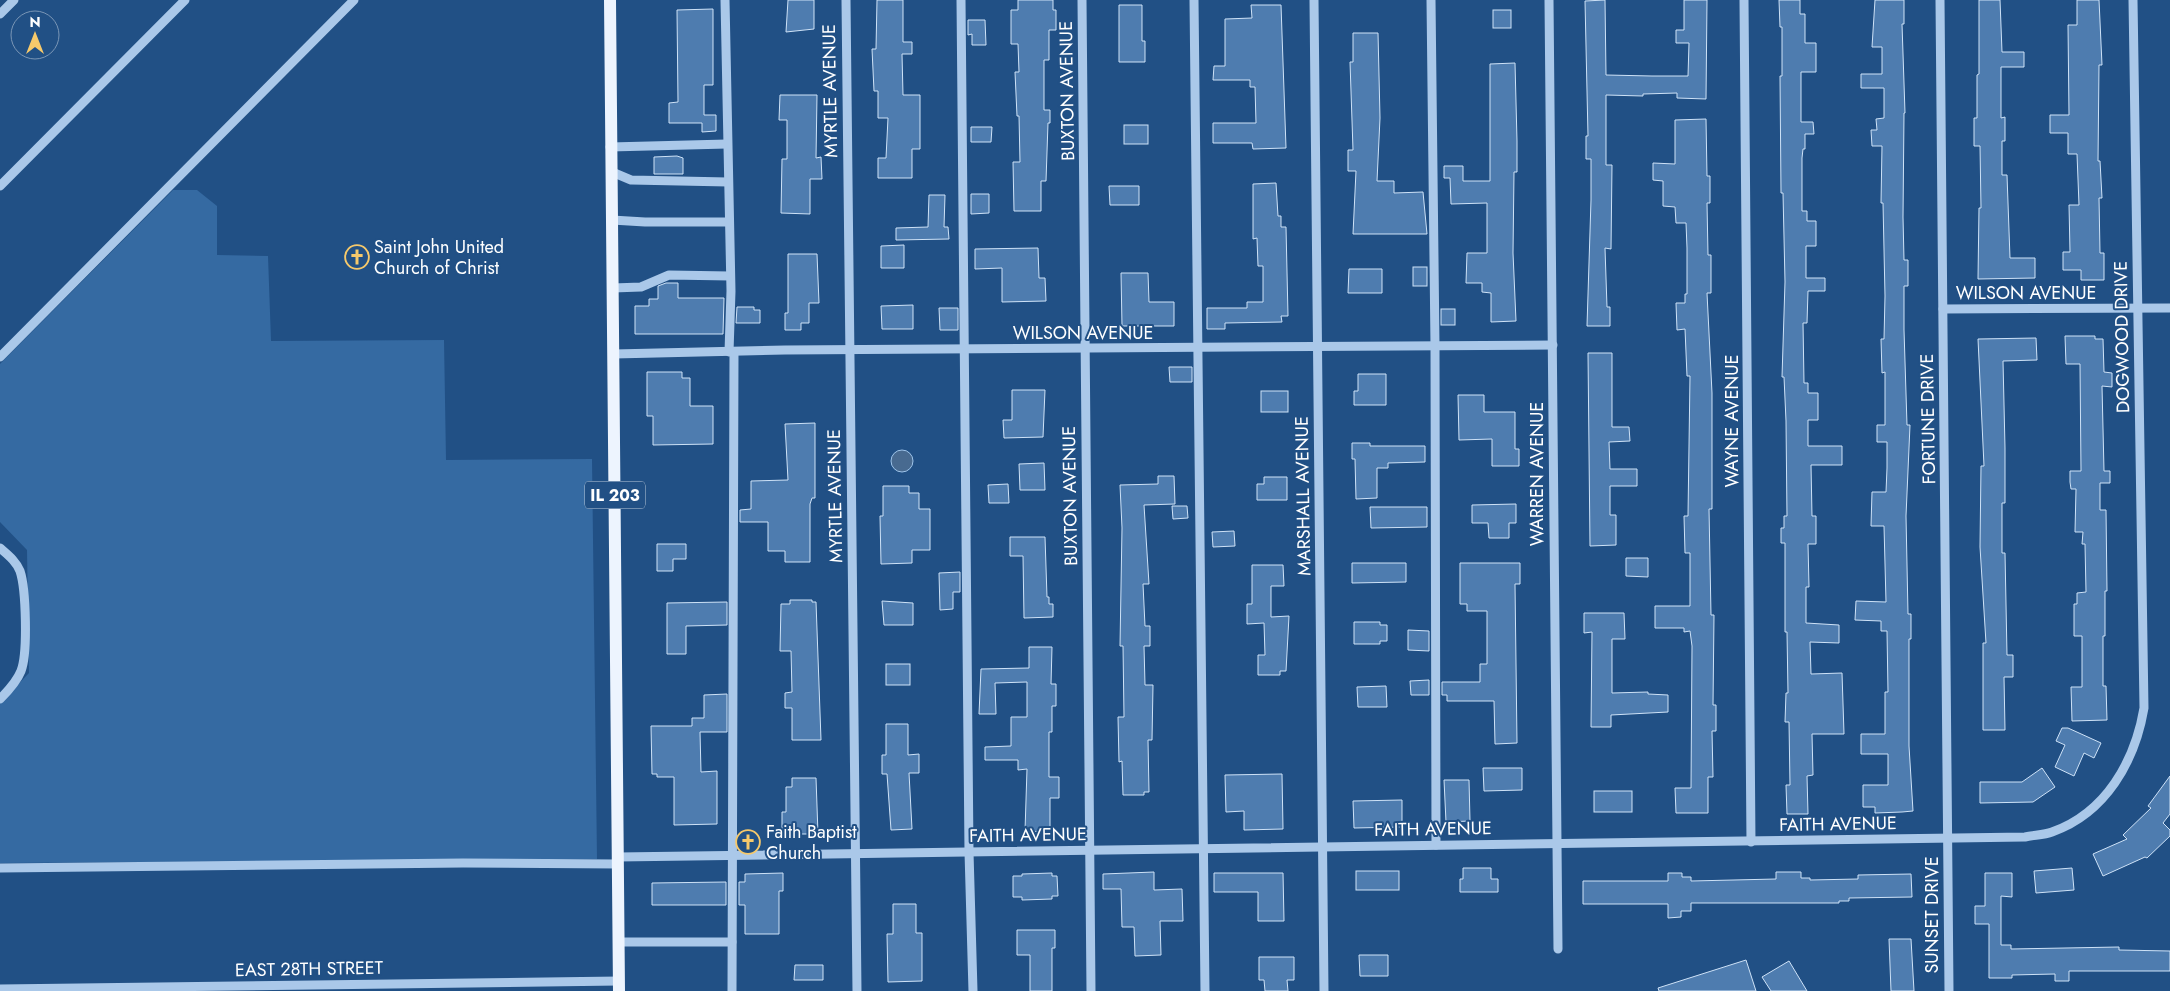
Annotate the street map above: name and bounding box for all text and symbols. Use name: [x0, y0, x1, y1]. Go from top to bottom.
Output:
north arrow: [10, 10, 60, 60]
text: N: [29, 12, 41, 32]
street label: BUXTON AVENUE: [1053, 21, 1081, 161]
street label: MYRTLE AVENUE: [816, 24, 844, 158]
place label: Saint John United Church of Christ: [374, 234, 504, 281]
church icon: Saint John United Church of Christ: [344, 244, 370, 270]
street label: DOGWOOD DRIVE: [2108, 261, 2136, 413]
street label: WILSON AVENUE: [1956, 280, 2096, 306]
street label: WILSON AVENUE: [1013, 320, 1153, 346]
street label: FORTUNE DRIVE: [1914, 353, 1942, 485]
street label: WAYNE AVENUE: [1719, 355, 1745, 487]
street label: WARREN AVENUE: [1524, 402, 1550, 546]
street label: MARSHALL AVENUE: [1289, 416, 1317, 576]
street label: BUXTON AVENUE: [1056, 426, 1084, 566]
street label: MYRTLE AVENUE: [821, 429, 849, 563]
road number: IL 203: [585, 482, 645, 508]
street label: FAITH AVENUE: [1779, 810, 1897, 838]
street label: FAITH AVENUE: [1374, 815, 1492, 843]
place label: Faith Baptist Church: [766, 819, 857, 866]
street label: FAITH AVENUE: [969, 821, 1087, 849]
church icon: Faith Baptist Church: [735, 829, 761, 855]
street label: SUNSET DRIVE: [1919, 856, 1945, 974]
street label: EAST 28TH STREET: [235, 955, 384, 983]

